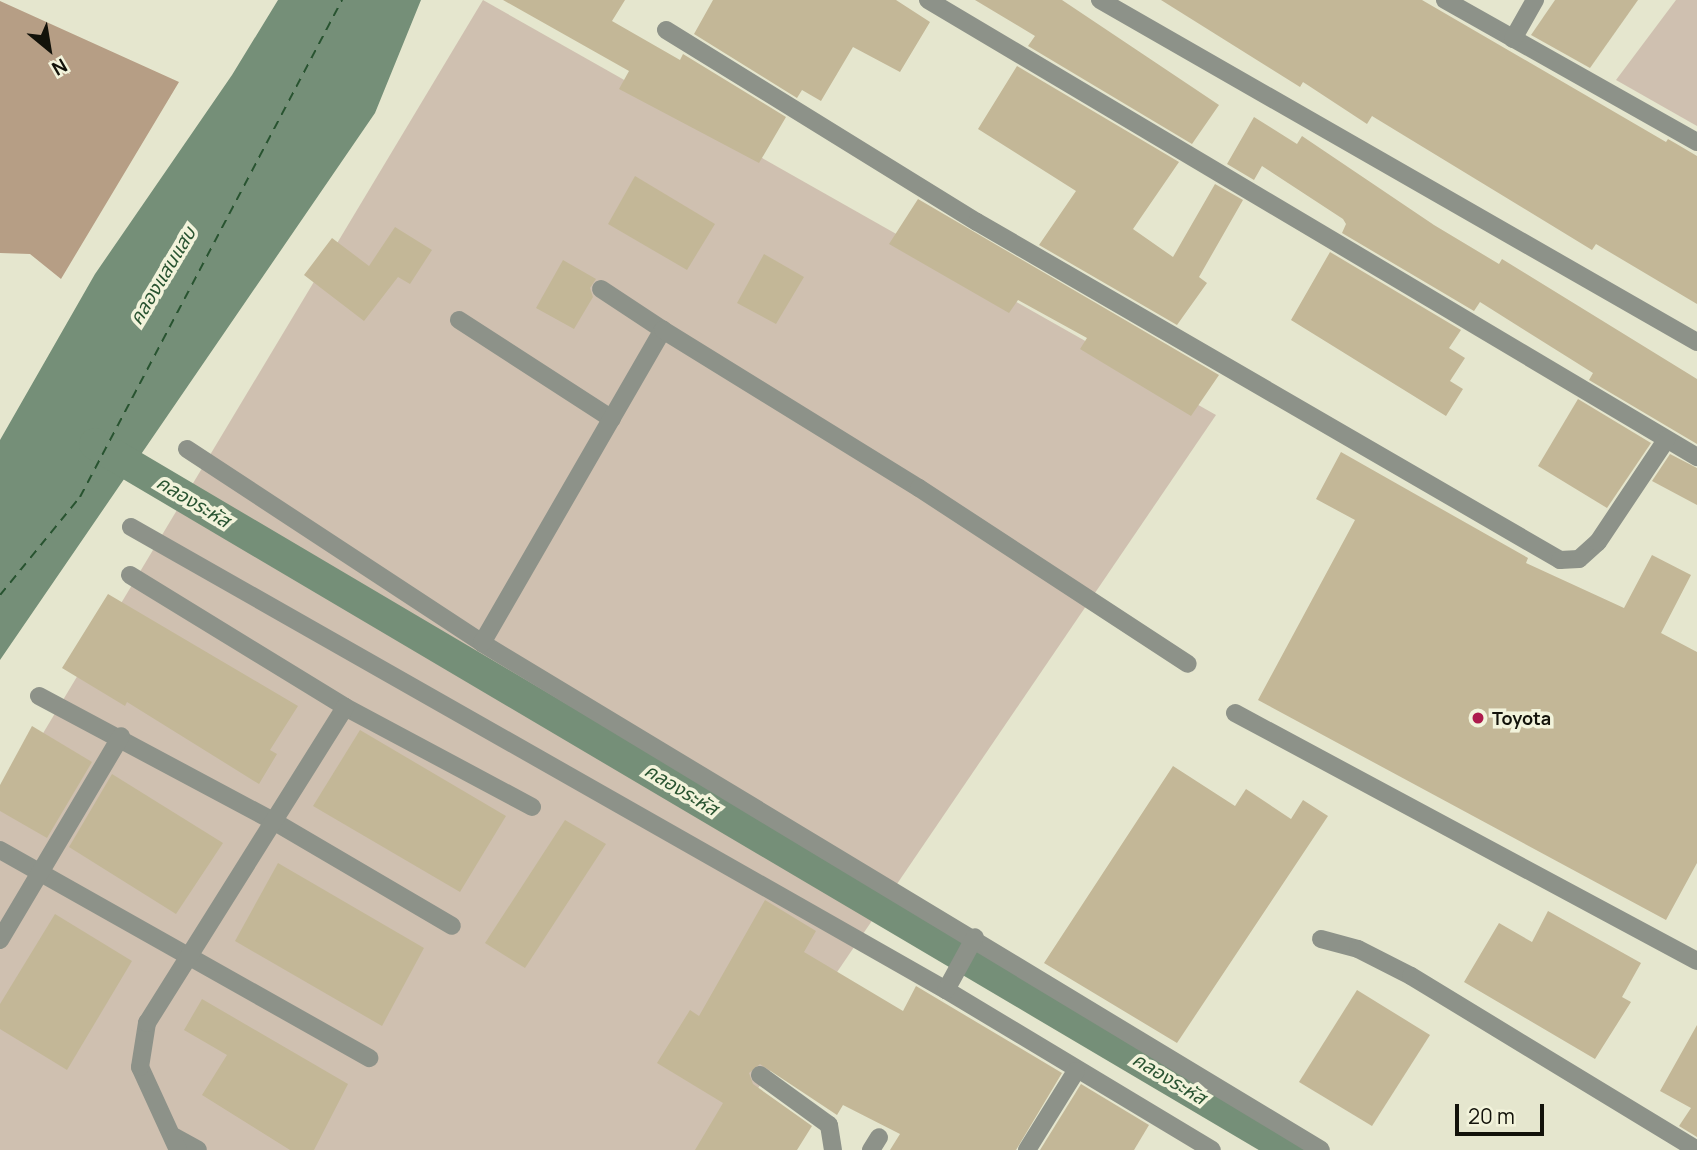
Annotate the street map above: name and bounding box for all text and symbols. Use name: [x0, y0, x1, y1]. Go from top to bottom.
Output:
north arrow: [14, 14, 84, 84]
text: N: [47, 53, 72, 82]
water label: คลองแสนแสบ: [125, 223, 201, 329]
water label: คลองระหัส: [152, 471, 234, 533]
place label: Toyota: [1492, 707, 1551, 729]
marker: Toyota: [1470, 710, 1486, 726]
water label: คลองระหัส: [640, 759, 722, 821]
water label: คลองระหัส: [1128, 1048, 1210, 1110]
scale bar: [1459, 1090, 1548, 1134]
text: 20 m: [1468, 1102, 1515, 1130]

